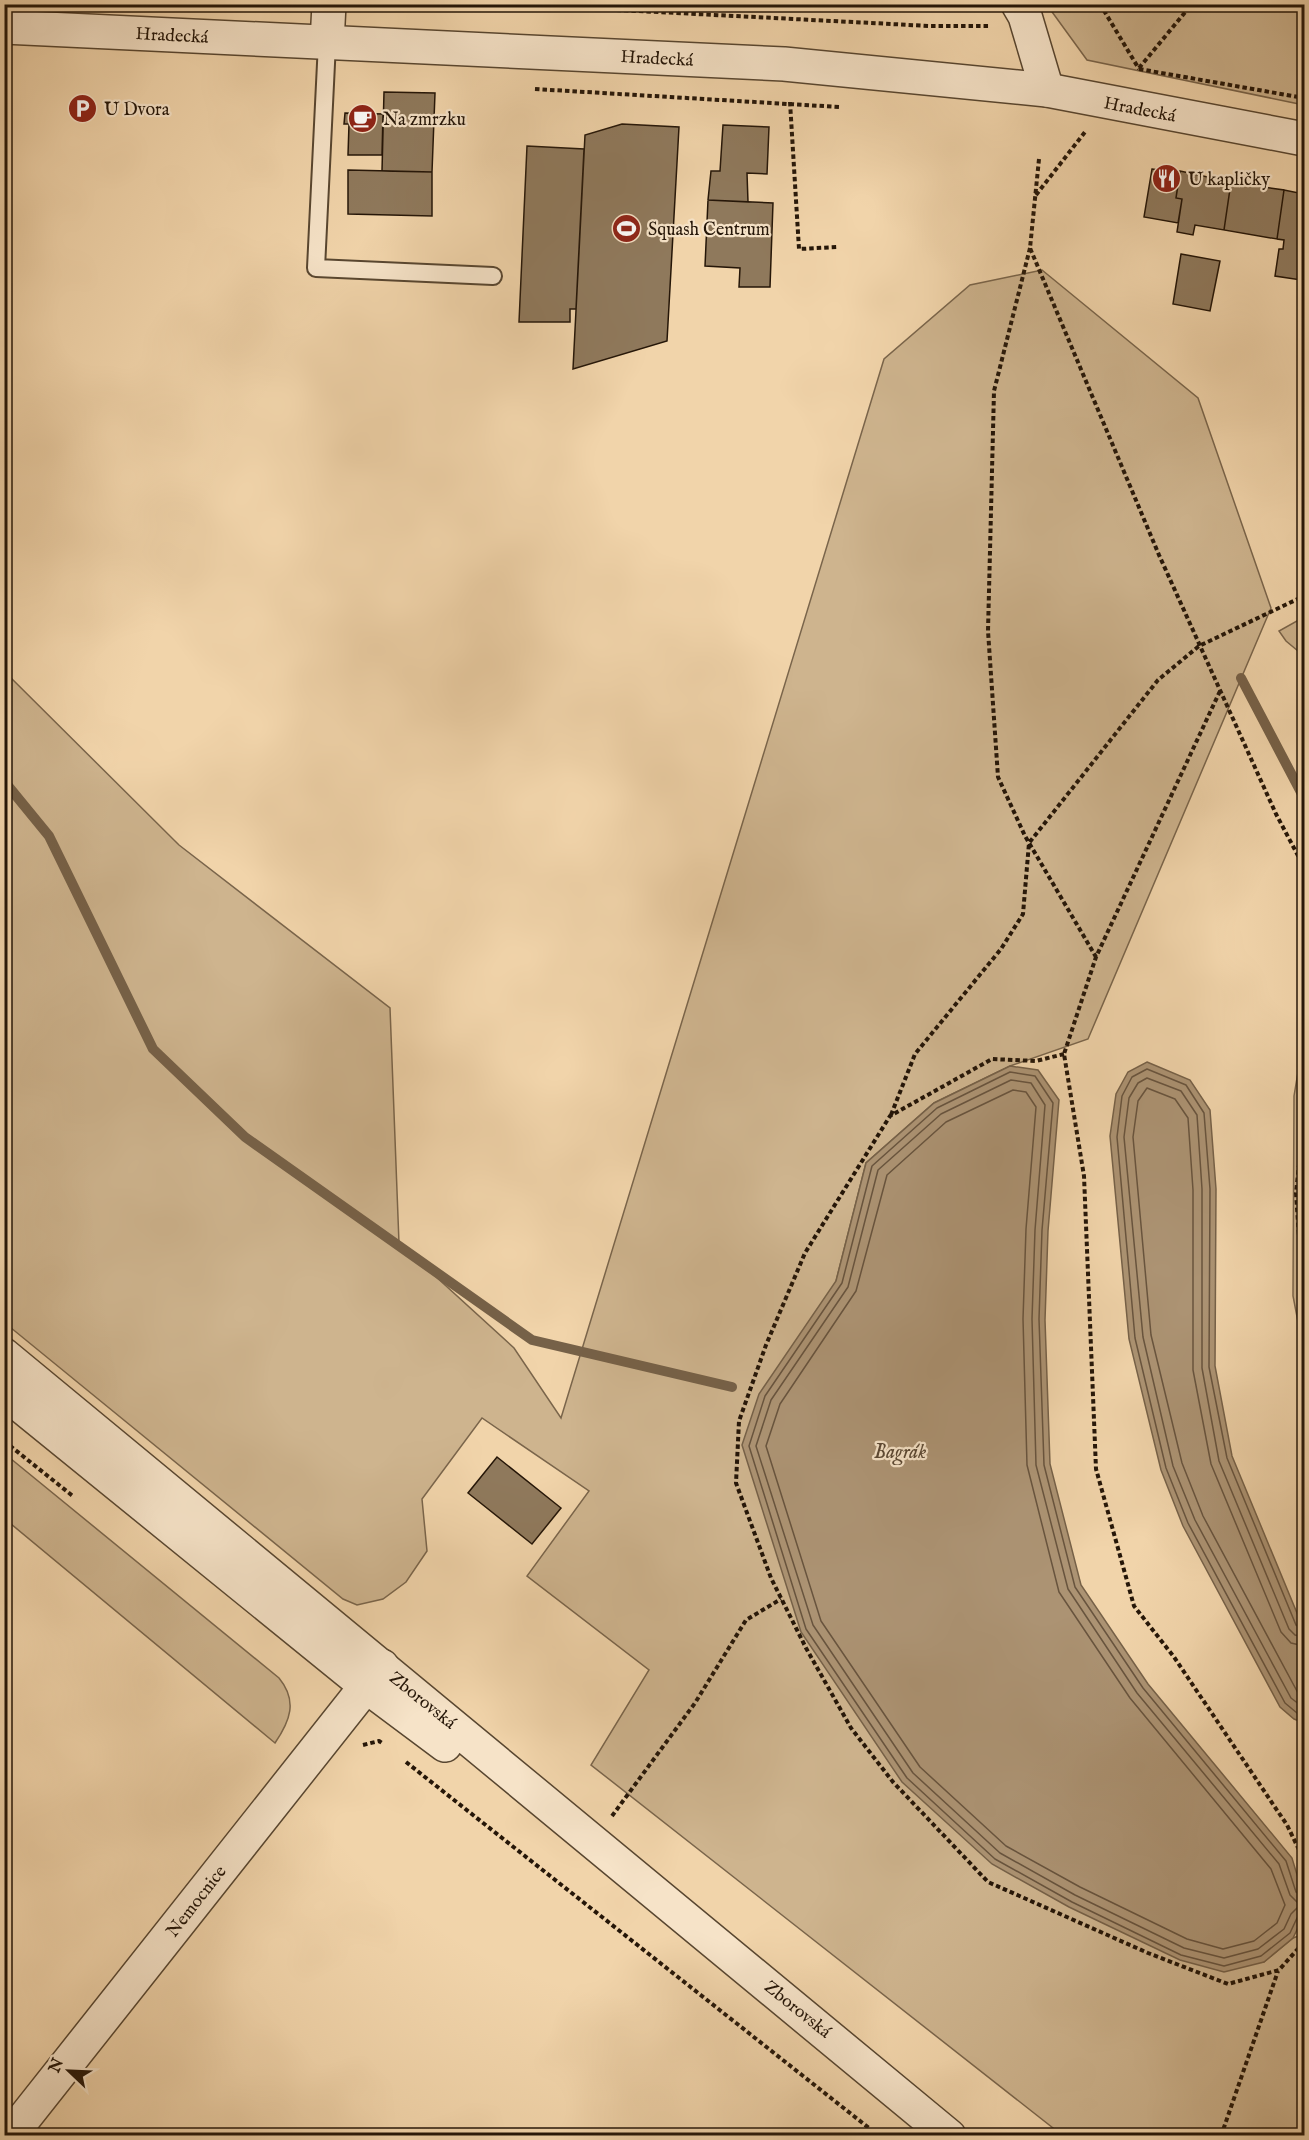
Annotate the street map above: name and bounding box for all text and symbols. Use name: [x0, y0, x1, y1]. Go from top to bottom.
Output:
street label: Hradecká: [135, 23, 209, 50]
street label: Hradecká: [620, 46, 694, 73]
street label: Hradecká: [1102, 92, 1178, 129]
parking icon: U Dvora: [67, 93, 99, 125]
place label: U Dvora: [104, 99, 170, 122]
cafe icon: Na zmrzku: [346, 103, 378, 135]
place label: Na zmrzku: [383, 109, 466, 132]
restaurant icon: U kapličky: [1151, 163, 1183, 195]
place label: U kapličky: [1188, 169, 1270, 192]
sports icon: Squash Centrum: [611, 213, 643, 245]
place label: Squash Centrum: [648, 219, 770, 242]
water label: Bagrák: [874, 1440, 926, 1466]
street label: Zborovská: [384, 1667, 460, 1735]
street label: Nemocnice: [162, 1861, 232, 1942]
street label: Zborovská: [759, 1976, 835, 2044]
north arrow: [39, 2041, 99, 2101]
text: N: [45, 2055, 69, 2077]

